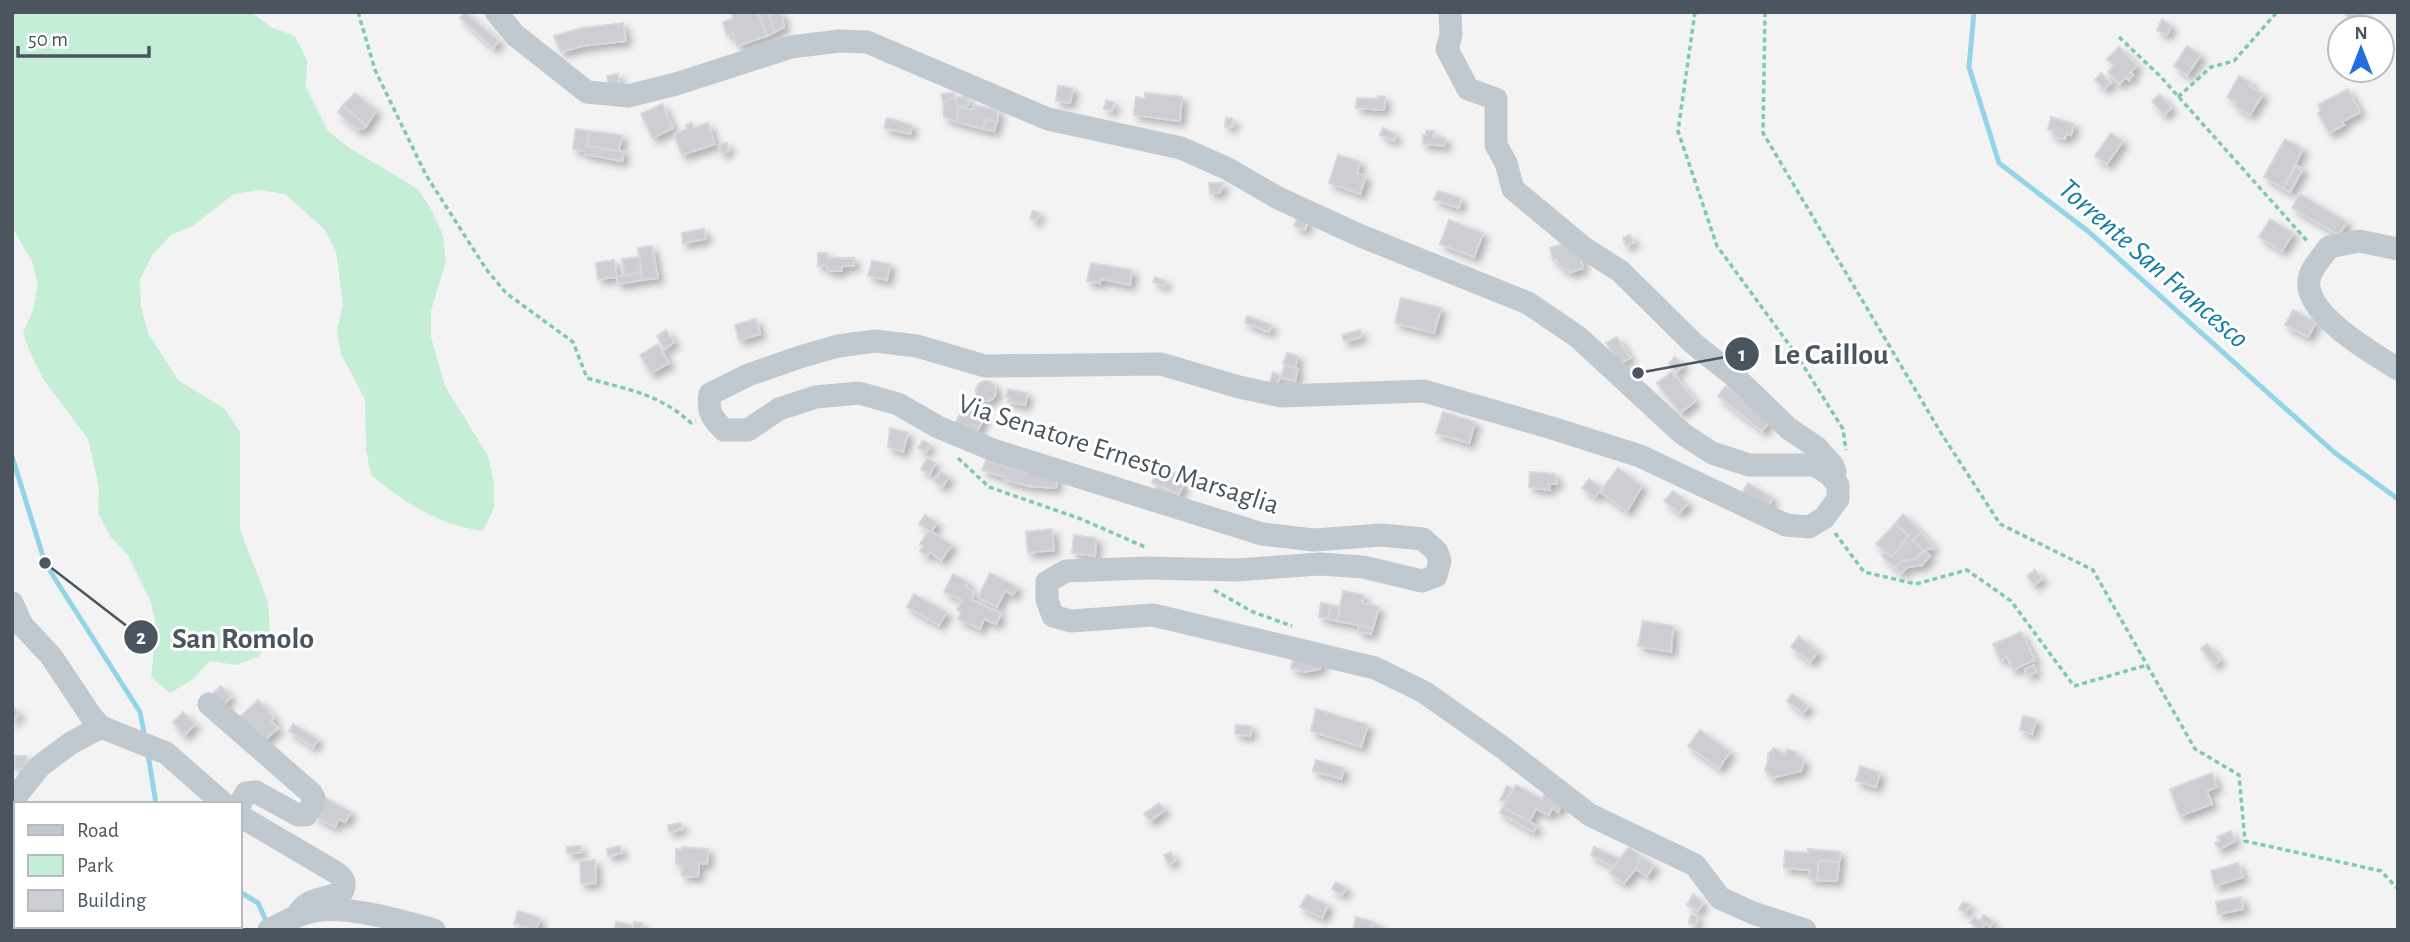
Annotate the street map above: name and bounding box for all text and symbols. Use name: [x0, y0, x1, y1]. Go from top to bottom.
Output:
scale bar: [18, 14, 149, 58]
north arrow: [2326, 14, 2396, 84]
text: N: [2354, 24, 2368, 43]
text: 50 m: [28, 29, 68, 50]
water label: Torrente San Francesco: [2053, 173, 2254, 354]
callout: Le Caillou: [1724, 328, 1903, 379]
text: Le Caillou: [1773, 340, 1889, 370]
text: 1: [1738, 344, 1746, 365]
street label: Via Senatore Ernesto Marsaglia: [954, 390, 1282, 520]
callout: San Romolo: [123, 612, 328, 663]
text: San Romolo: [172, 624, 314, 654]
text: 2: [136, 627, 146, 648]
legend: [14, 802, 242, 928]
text: Road: [77, 820, 119, 841]
text: Park: [77, 855, 114, 876]
text: Building: [77, 890, 147, 911]

